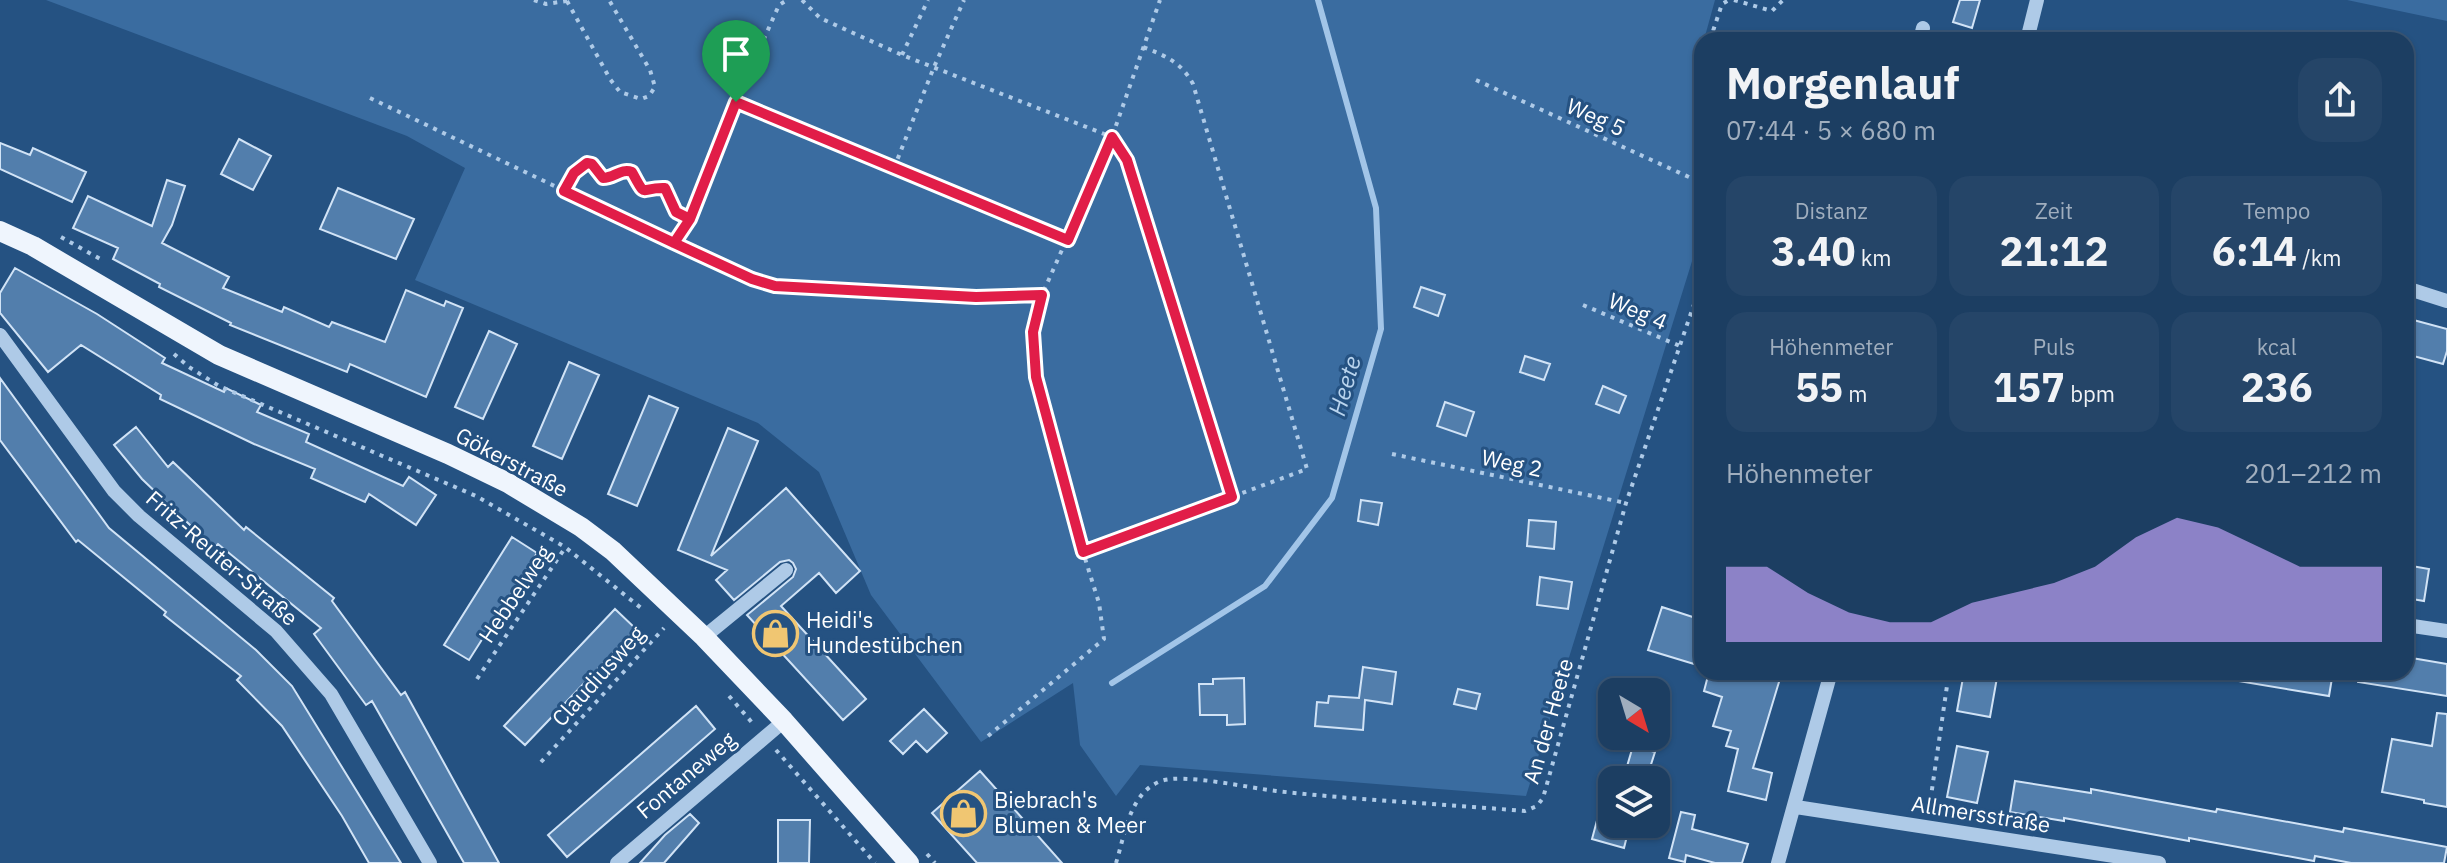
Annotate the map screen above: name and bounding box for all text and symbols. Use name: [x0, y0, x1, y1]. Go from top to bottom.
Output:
pin: [702, 20, 770, 102]
icon: arrive: [714, 32, 758, 76]
text: Morgenlauf: [1726, 54, 1959, 111]
button: share: [2298, 58, 2382, 142]
street label: Weg 5: [1562, 91, 1630, 142]
text: 07:44 · 5 × 680 m: [1726, 113, 1936, 147]
text: Distanz: [1795, 196, 1868, 225]
text: Zeit: [2035, 196, 2073, 225]
text: Tempo: [2243, 196, 2310, 225]
text: 3.40: [1771, 225, 1856, 277]
text: 21:12: [1999, 225, 2109, 277]
text: 6:14: [2212, 225, 2297, 277]
text: km: [1856, 243, 1892, 272]
text: /km: [2297, 243, 2341, 272]
street label: Weg 4: [1604, 285, 1672, 336]
text: Höhenmeter: [1769, 332, 1893, 361]
text: Puls: [2033, 332, 2075, 361]
text: kcal: [2257, 332, 2297, 361]
water label: Heete: [1320, 352, 1368, 419]
text: 55: [1795, 361, 1843, 413]
text: 157: [1993, 361, 2065, 413]
text: 236: [2241, 361, 2313, 413]
text: m: [1843, 379, 1868, 408]
text: bpm: [2065, 379, 2115, 408]
street label: Gökerstraße: [451, 420, 573, 503]
street label: Weg 2: [1479, 442, 1545, 483]
text: Höhenmeter: [1726, 456, 1873, 490]
text: 201–212 m: [2244, 456, 2382, 490]
street label: Fritz-Reuter-Straße: [140, 484, 304, 632]
street label: Hebbelweg: [471, 539, 558, 648]
place label: Heidi's Hundestübchen: [806, 605, 963, 659]
shop icon: Heidi's Hundestübchen: [751, 609, 799, 657]
street label: Claudiusweg: [545, 619, 651, 732]
street label: An der Heete: [1516, 655, 1579, 787]
north arrow: [1598, 678, 1670, 750]
map controls: [1598, 678, 1670, 838]
street label: Fontaneweg: [630, 724, 742, 825]
button: layers: [1598, 766, 1670, 838]
place label: Biebrach's Blumen & Meer: [994, 785, 1146, 839]
street label: Allmersstraße: [1910, 788, 2053, 839]
shop icon: Biebrach's Blumen & Meer: [939, 789, 987, 837]

